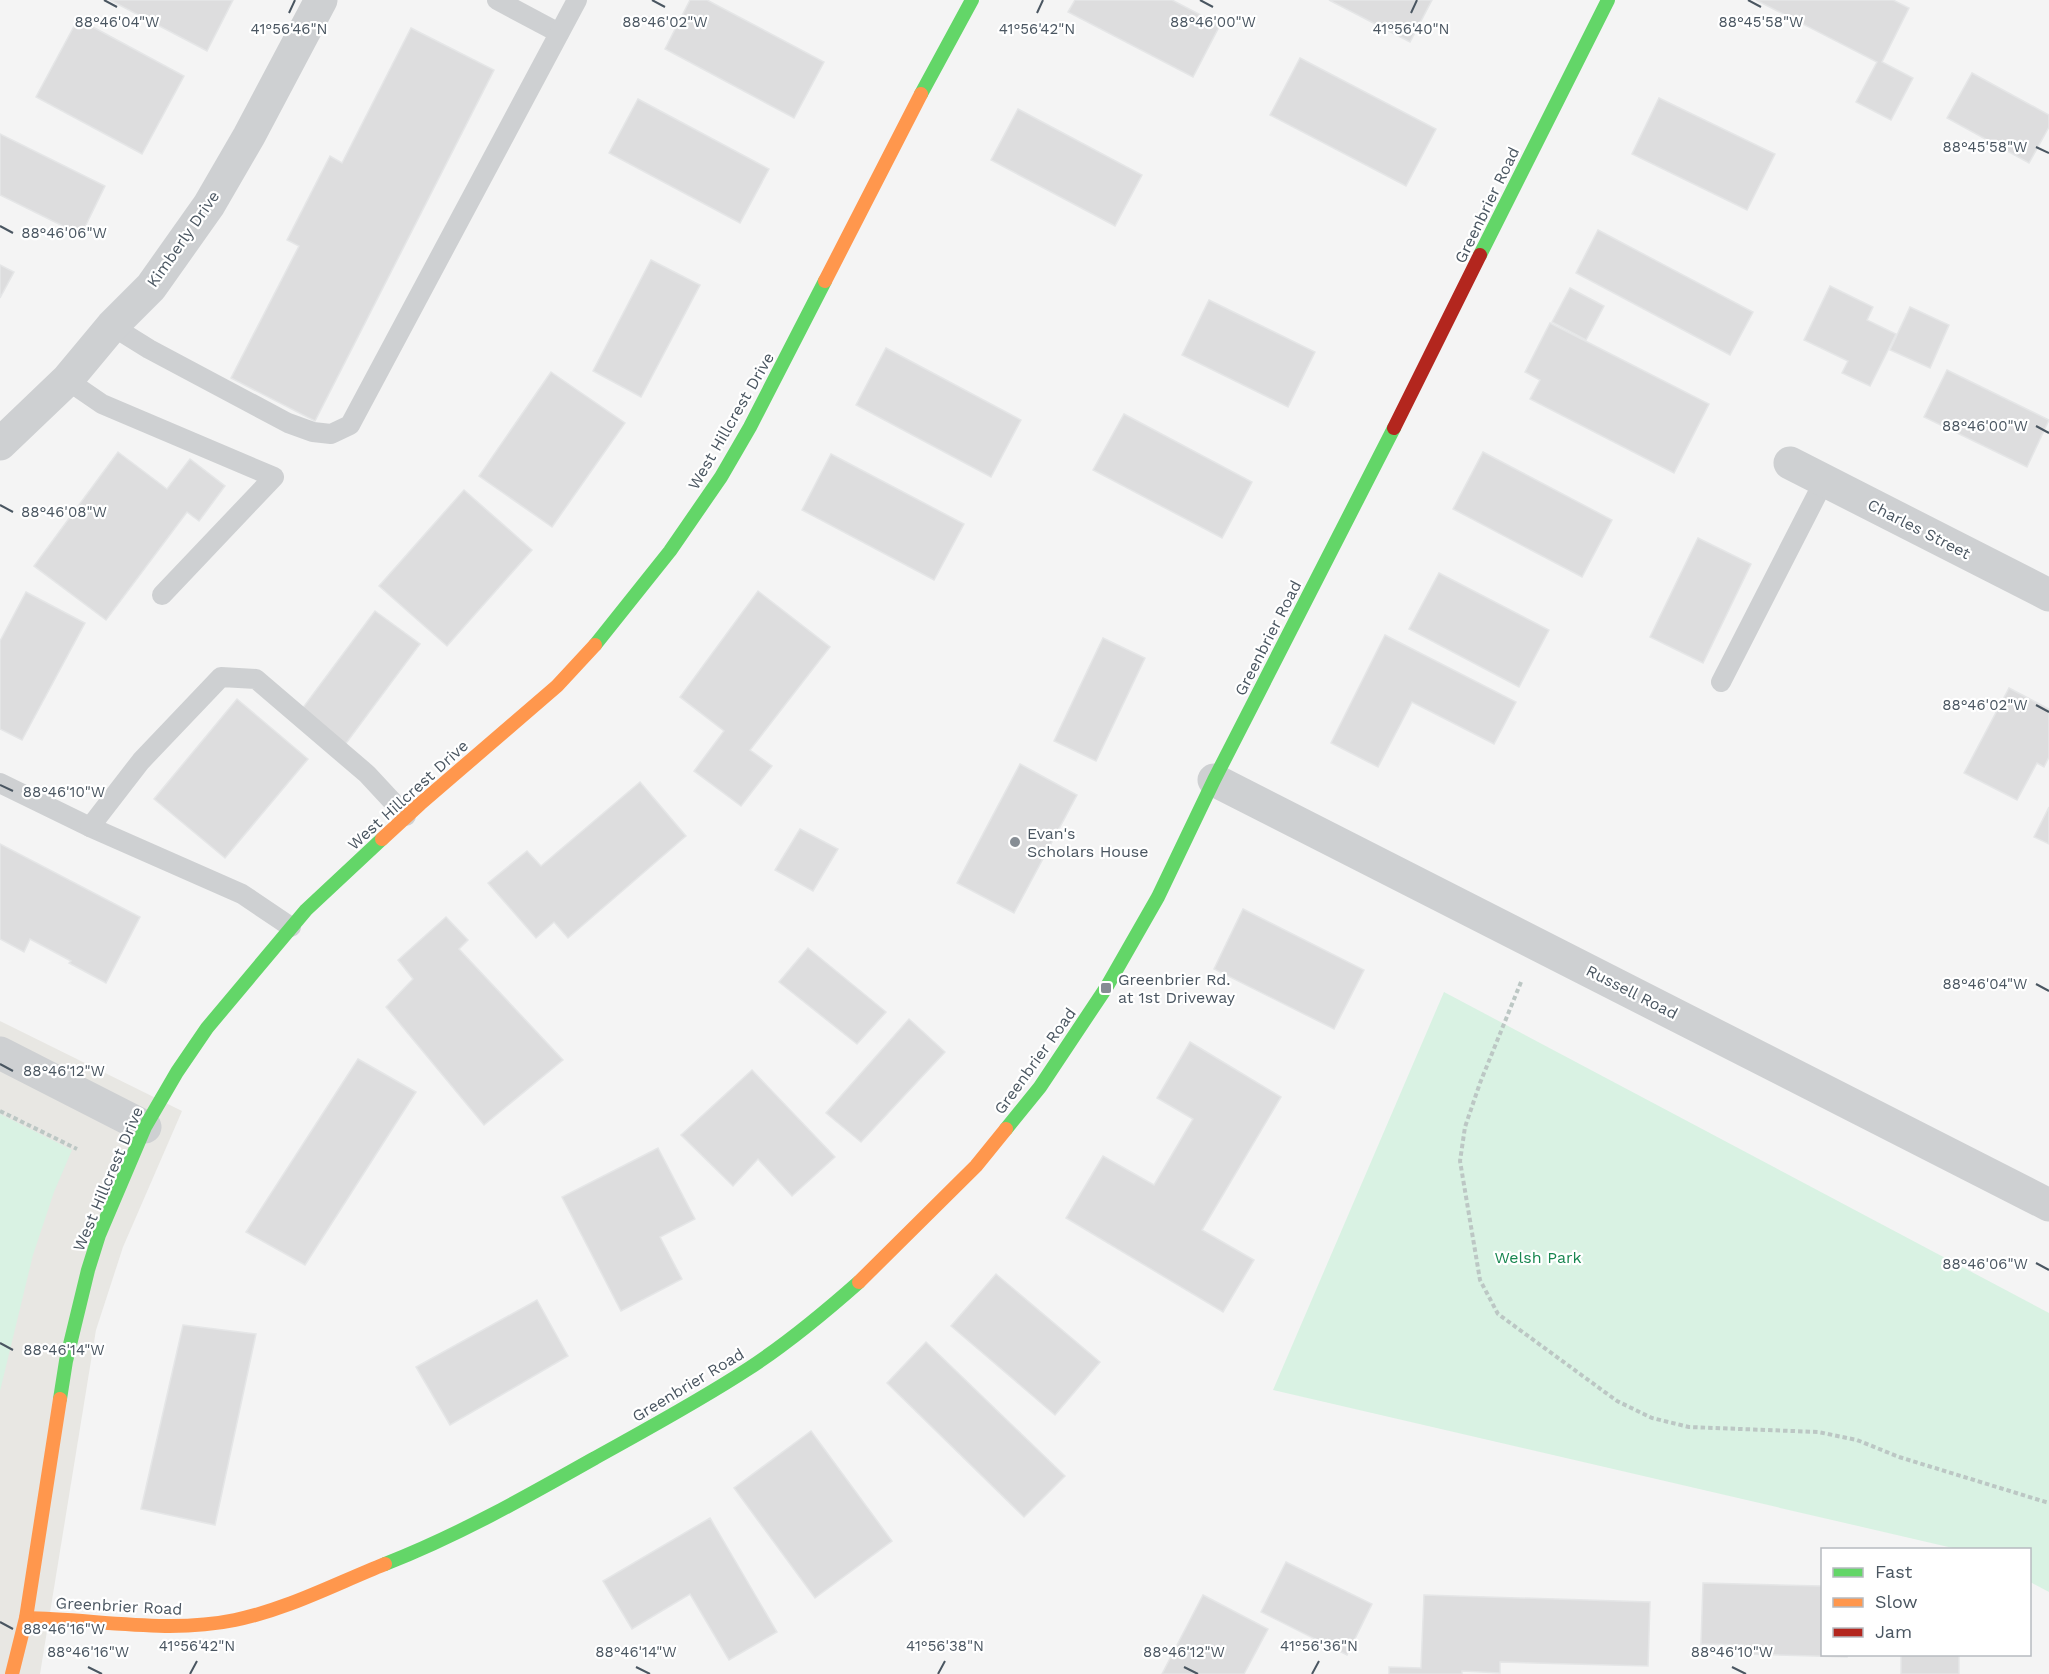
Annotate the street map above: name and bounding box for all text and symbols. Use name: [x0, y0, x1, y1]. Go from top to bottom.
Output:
text: 88°46'04"W: [74, 13, 160, 31]
text: 88°46'02"W: [622, 13, 708, 31]
text: 88°46'00"W: [1170, 13, 1256, 31]
text: 88°45'58"W: [1719, 13, 1803, 31]
text: 41°56'46"N: [250, 20, 328, 38]
text: 41°56'42"N: [999, 20, 1075, 38]
text: 41°56'40"N: [1372, 20, 1450, 38]
text: 88°45'58"W: [1943, 138, 2027, 156]
street label: Greenbrier Road: [1451, 144, 1523, 266]
street label: Kimberly Drive: [143, 187, 223, 291]
text: 88°46'06"W: [21, 224, 107, 242]
street label: West Hillcrest Drive: [684, 349, 778, 493]
text: 88°46'00"W: [1942, 417, 2028, 435]
street label: Charles Street: [1865, 495, 1974, 563]
text: 88°46'08"W: [21, 503, 107, 521]
street label: Greenbrier Road: [1231, 577, 1305, 699]
text: 88°46'02"W: [1942, 696, 2028, 714]
street label: West Hillcrest Drive: [344, 736, 472, 854]
text: 88°46'10"W: [23, 783, 105, 801]
place label: Evan's Scholars House: [1027, 824, 1149, 861]
marker: Evan's Scholars House: [1008, 835, 1022, 849]
street label: Russell Road: [1583, 961, 1681, 1023]
place label: Greenbrier Rd. at 1st Driveway: [1118, 970, 1236, 1007]
text: 88°46'04"W: [1942, 975, 2028, 993]
marker: Greenbrier Rd. at 1st Driveway: [1099, 981, 1113, 995]
street label: Greenbrier Road: [990, 1004, 1080, 1118]
text: 88°46'12"W: [23, 1062, 105, 1080]
street label: West Hillcrest Drive: [69, 1104, 147, 1254]
park label: Welsh Park: [1494, 1248, 1582, 1267]
text: 88°46'06"W: [1942, 1255, 2028, 1273]
text: 88°46'14"W: [23, 1341, 105, 1359]
street label: Greenbrier Road: [629, 1344, 747, 1426]
legend: [1821, 1548, 2031, 1656]
text: Fast: [1875, 1561, 1913, 1582]
text: Slow: [1875, 1591, 1918, 1612]
street label: Greenbrier Road: [55, 1593, 183, 1619]
text: 88°46'16"W: [23, 1620, 105, 1638]
text: Jam: [1875, 1621, 1912, 1642]
text: 41°56'42"N: [159, 1637, 235, 1655]
text: 41°56'38"N: [906, 1637, 984, 1655]
text: 41°56'36"N: [1280, 1637, 1358, 1655]
text: 88°46'16"W: [47, 1643, 129, 1661]
text: 88°46'14"W: [595, 1643, 677, 1661]
text: 88°46'12"W: [1143, 1643, 1225, 1661]
text: 88°46'10"W: [1691, 1643, 1773, 1661]

